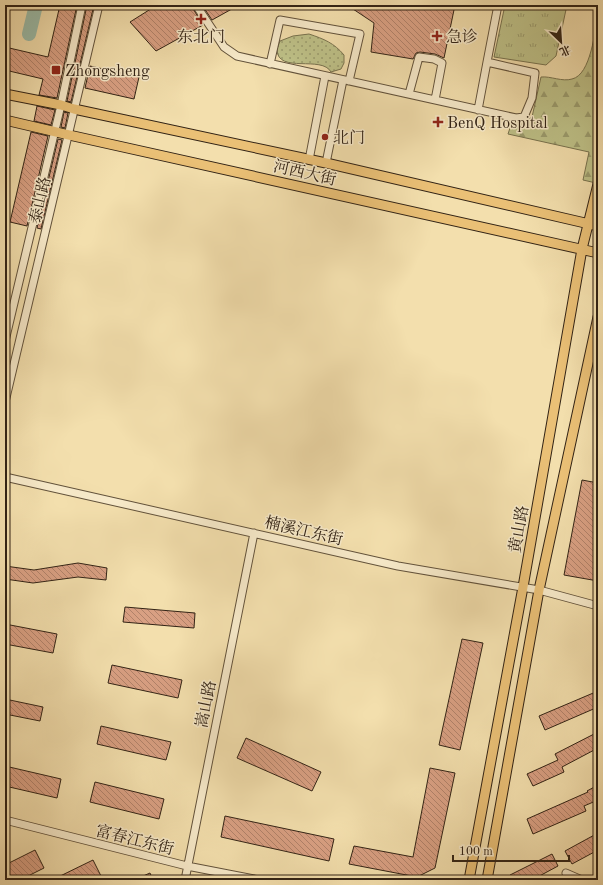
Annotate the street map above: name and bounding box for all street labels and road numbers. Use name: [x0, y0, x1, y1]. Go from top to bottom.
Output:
street label: 河西大街: [272, 157, 338, 189]
street label: 泰山路: [26, 175, 54, 226]
street label: 黄山路: [506, 504, 532, 554]
street label: 楠溪江东街: [263, 513, 345, 549]
street label: 嵩山路: [193, 679, 219, 729]
street label: 富春江东街: [94, 822, 176, 858]

